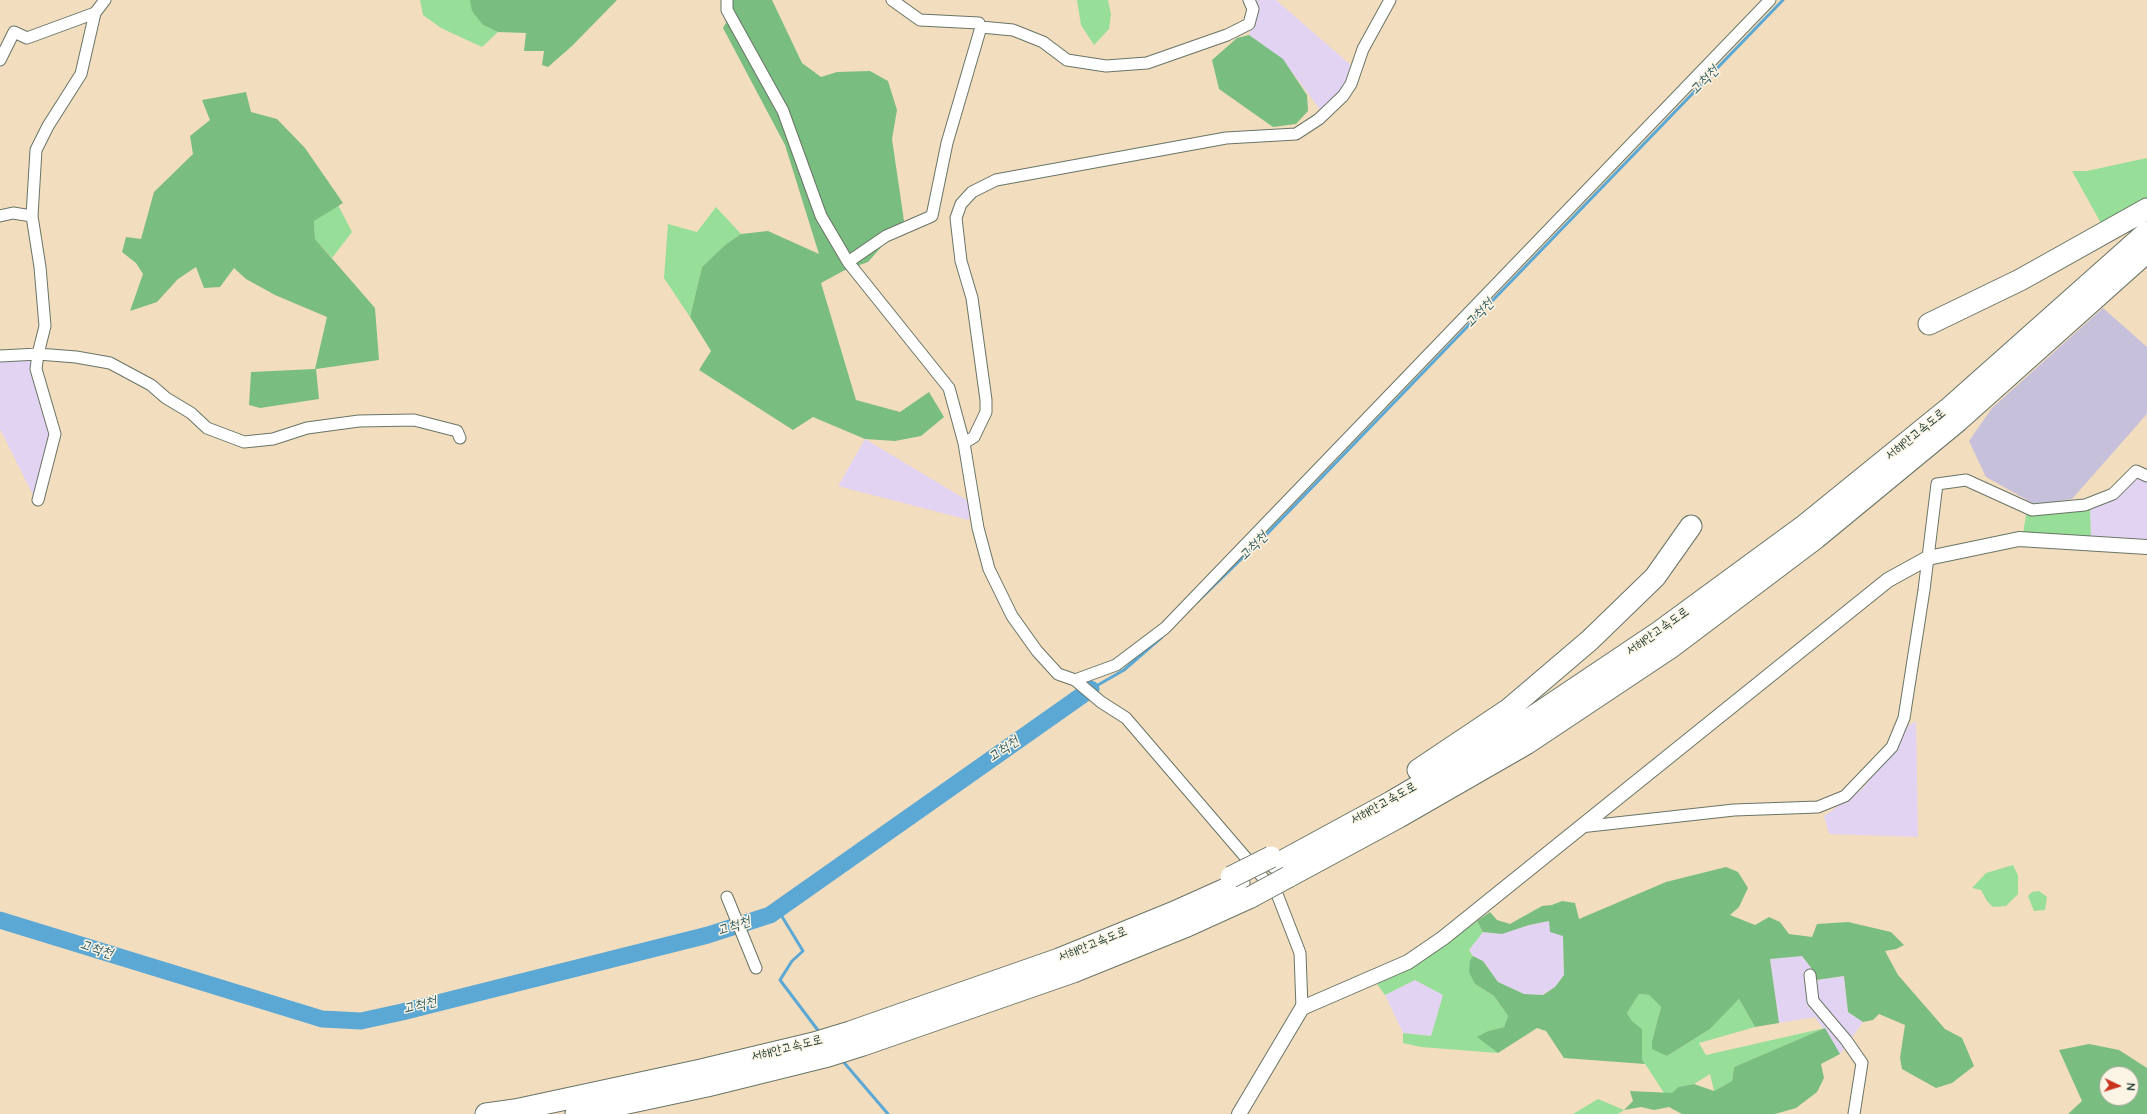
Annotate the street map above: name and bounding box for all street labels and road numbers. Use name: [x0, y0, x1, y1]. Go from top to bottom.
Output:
street label: 서해안고속도로: [1883, 406, 1949, 464]
street label: 서해안고속도로: [1624, 605, 1692, 659]
street label: 서해안고속도로: [1348, 779, 1420, 829]
street label: 서해안고속도로: [1056, 924, 1130, 966]
street label: 서해안고속도로: [750, 1033, 824, 1065]

